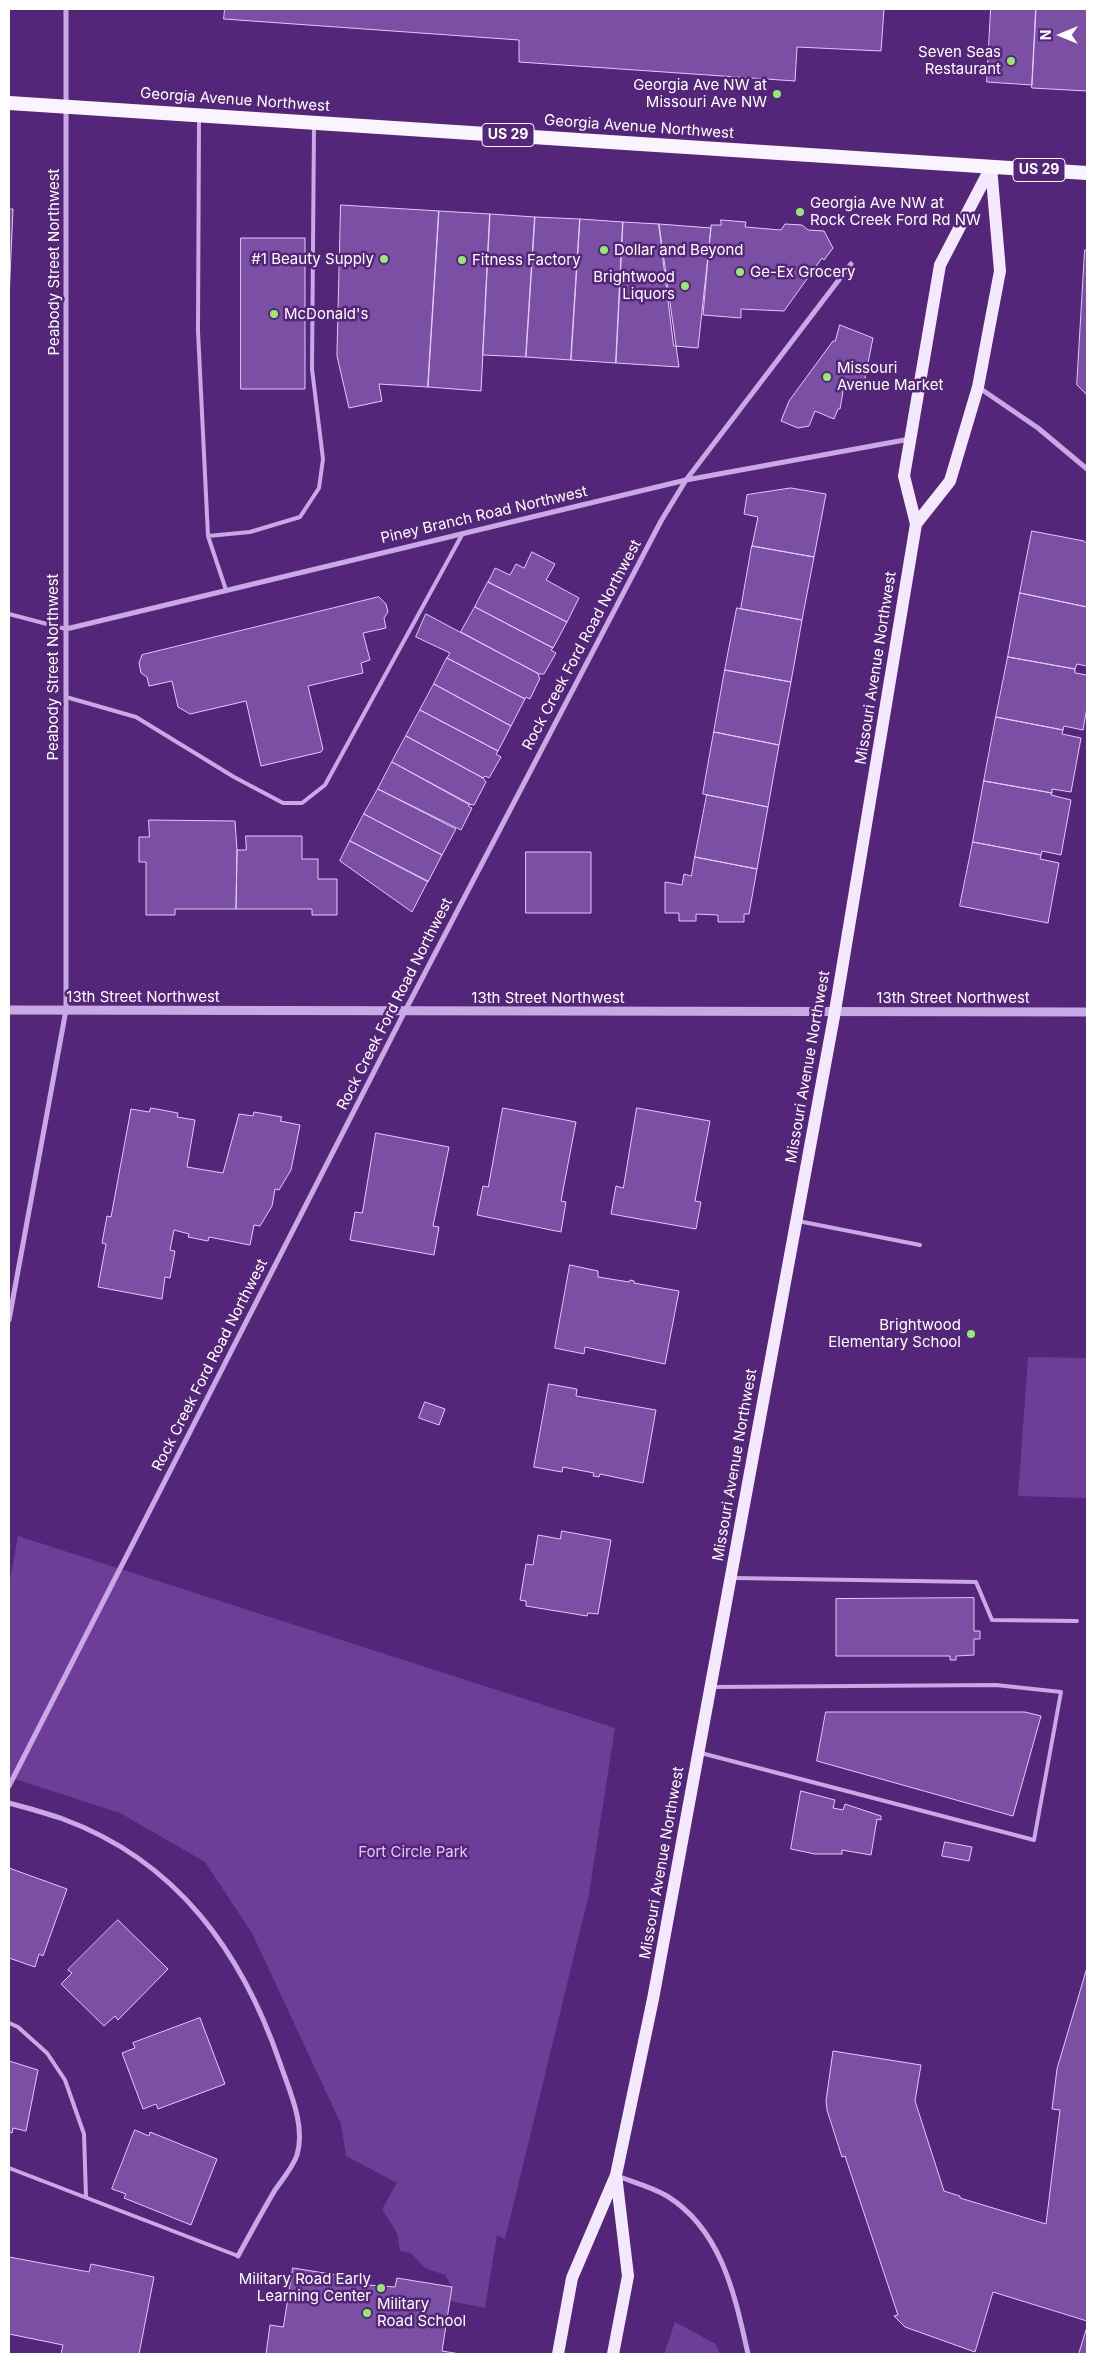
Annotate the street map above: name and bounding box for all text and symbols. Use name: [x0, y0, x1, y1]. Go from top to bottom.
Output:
north arrow: [1036, 10, 1086, 60]
text: N: [1037, 30, 1054, 40]
place label: Seven Seas Restaurant: [918, 43, 1001, 78]
marker: Seven Seas Restaurant: [1005, 55, 1017, 67]
place label: Georgia Ave NW at Missouri Ave NW: [633, 76, 767, 111]
street label: Georgia Avenue Northwest: [139, 84, 331, 116]
marker: Georgia Ave NW at Missouri Ave NW: [771, 88, 783, 100]
street label: Georgia Avenue Northwest: [543, 111, 735, 143]
road number: US 29: [482, 124, 534, 146]
road number: US 29: [1013, 158, 1065, 182]
street label: Peabody Street Northwest: [45, 169, 63, 355]
place label: Georgia Ave NW at Rock Creek Ford Rd NW: [810, 194, 981, 229]
marker: Georgia Ave NW at Rock Creek Ford Rd NW: [794, 206, 806, 218]
place label: Dollar and Beyond: [614, 241, 744, 259]
marker: Dollar and Beyond: [598, 244, 610, 256]
place label: #1 Beauty Supply: [251, 250, 374, 268]
place label: Fitness Factory: [472, 251, 581, 269]
marker: #1 Beauty Supply: [378, 253, 390, 265]
marker: Fitness Factory: [456, 254, 468, 266]
place label: Ge-Ex Grocery: [750, 263, 855, 281]
marker: Ge-Ex Grocery: [734, 266, 746, 278]
place label: Brightwood Liquors: [593, 268, 675, 303]
marker: Brightwood Liquors: [679, 280, 691, 292]
place label: McDonald's: [284, 305, 368, 323]
marker: McDonald's: [268, 308, 280, 320]
place label: Missouri Avenue Market: [837, 359, 943, 394]
marker: Missouri Avenue Market: [821, 371, 833, 383]
street label: Piney Branch Road Northwest: [379, 482, 589, 548]
street label: Rock Creek Ford Road Northwest: [519, 537, 645, 753]
street label: Missouri Avenue Northwest: [852, 570, 900, 766]
street label: Peabody Street Northwest: [44, 574, 62, 760]
street label: Rock Creek Ford Road Northwest: [333, 895, 457, 1113]
street label: Missouri Avenue Northwest: [782, 969, 834, 1165]
street label: 13th Street Northwest: [66, 988, 220, 1006]
street label: 13th Street Northwest: [471, 989, 625, 1007]
street label: 13th Street Northwest: [876, 989, 1030, 1007]
street label: Rock Creek Ford Road Northwest: [148, 1256, 272, 1474]
place label: Brightwood Elementary School: [828, 1316, 961, 1351]
marker: Brightwood Elementary School: [965, 1328, 977, 1340]
street label: Missouri Avenue Northwest: [709, 1367, 761, 1563]
street label: Missouri Avenue Northwest: [636, 1765, 688, 1961]
park label: Fort Circle Park: [358, 1843, 468, 1861]
place label: Military Road Early Learning Center: [239, 2270, 371, 2305]
marker: Military Road Early Learning Center: [375, 2282, 387, 2294]
place label: Military Road School: [377, 2295, 466, 2330]
marker: Military Road School: [361, 2307, 373, 2319]

